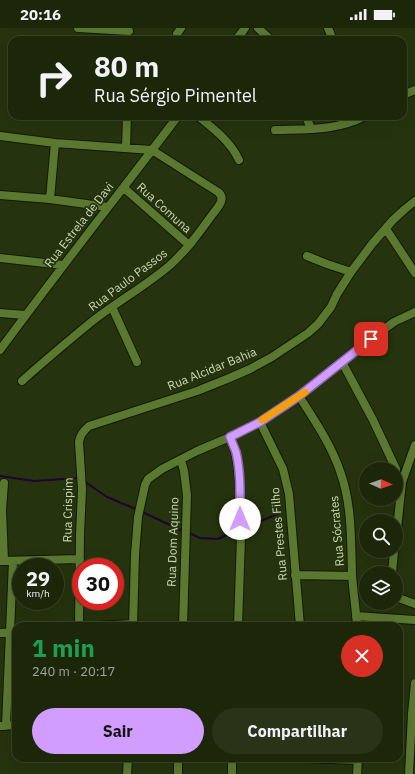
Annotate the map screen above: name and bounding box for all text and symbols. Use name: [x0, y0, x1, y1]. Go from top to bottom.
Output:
text: 20:16: [20, 5, 61, 24]
text: 80 m: [94, 48, 159, 85]
icon: right: [28, 52, 80, 104]
text: Rua Sérgio Pimentel: [94, 84, 257, 107]
street label: Rua Estrela de Davi: [41, 179, 116, 270]
street label: Rua Comuna: [134, 179, 195, 236]
street label: Rua Paulo Passos: [85, 245, 170, 314]
pin: [354, 322, 388, 356]
icon: arrive: [360, 328, 382, 350]
street label: Rua Alcidar Bahia: [165, 344, 259, 393]
north arrow: [359, 462, 403, 506]
map controls: [359, 462, 403, 610]
street label: Rua Crispim: [59, 477, 76, 543]
street label: Rua Prestes Filho: [267, 487, 290, 581]
street label: Rua Sócrates: [326, 495, 347, 567]
street label: Rua Dom Aquino: [163, 497, 182, 587]
position arrow: [219, 498, 261, 540]
button: search: [359, 514, 403, 558]
speed limit sign: 30: [72, 558, 124, 610]
text: 29: [26, 565, 50, 592]
button: layers: [359, 566, 403, 610]
text: km/h: [26, 587, 50, 600]
text: 1 min: [32, 632, 95, 664]
button: close: [341, 635, 383, 677]
text: 240 m · 20:17: [32, 663, 115, 680]
button: Sair: [32, 708, 204, 754]
button: Compartilhar: [212, 708, 383, 754]

